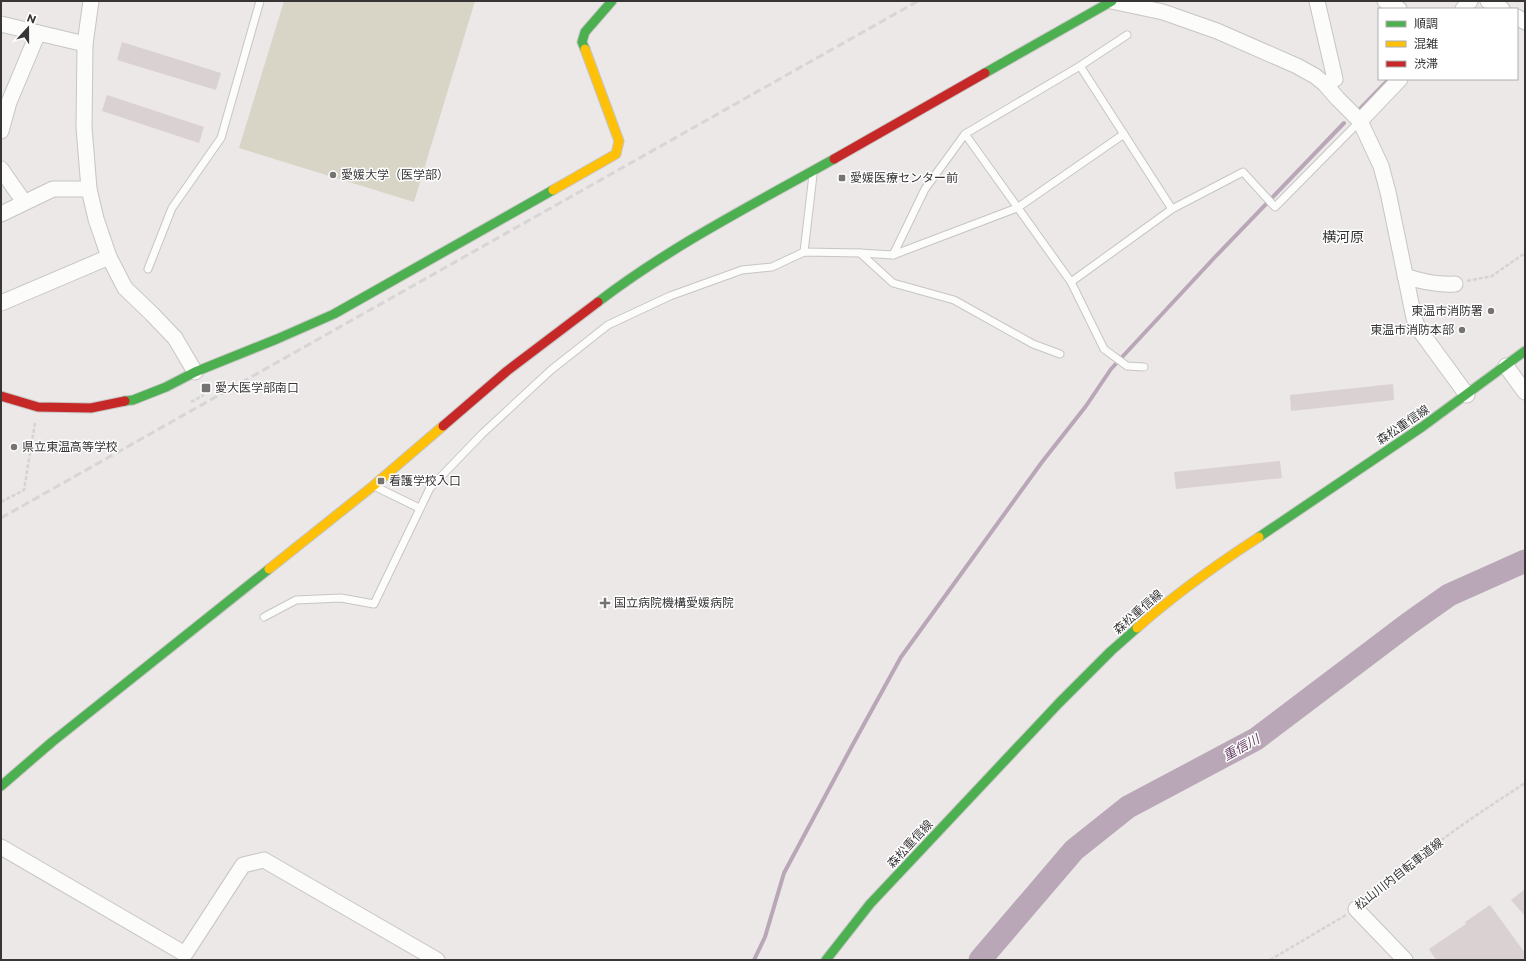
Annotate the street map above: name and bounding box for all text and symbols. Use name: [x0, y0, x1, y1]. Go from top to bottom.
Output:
north arrow: [8, 8, 48, 48]
legend: [1378, 8, 1518, 80]
text: N: [25, 11, 38, 27]
text: 順調: [1414, 16, 1438, 31]
text: 混雑: [1414, 36, 1438, 51]
text: 渋滞: [1414, 56, 1438, 71]
place label: 愛媛大学（医学部）: [341, 167, 449, 182]
marker: 愛媛大学（医学部）: [328, 170, 338, 180]
place label: 愛媛医療センター前: [850, 170, 958, 185]
marker: 愛媛医療センター前: [837, 173, 847, 183]
district label: 横河原: [1322, 228, 1364, 246]
place label: 東温市消防署: [1411, 303, 1483, 318]
marker: 東温市消防署: [1486, 306, 1496, 316]
place label: 東温市消防本部: [1370, 322, 1454, 337]
marker: 東温市消防本部: [1457, 325, 1467, 335]
place label: 愛大医学部南口: [215, 380, 299, 395]
marker: 愛大医学部南口: [200, 382, 212, 394]
street label: 森松重信線: [1374, 402, 1432, 448]
place label: 県立東温高等学校: [22, 439, 118, 454]
marker: 県立東温高等学校: [9, 442, 19, 452]
place label: 看護学校入口: [389, 473, 461, 488]
marker: 看護学校入口: [376, 476, 386, 486]
street label: 森松重信線: [1110, 586, 1165, 637]
place label: 国立病院機構愛媛病院: [614, 595, 734, 610]
marker: 国立病院機構愛媛病院: [599, 597, 611, 609]
water label: 重信川: [1220, 730, 1264, 763]
street label: 森松重信線: [884, 817, 936, 871]
street label: 松山川内自転車道線: [1352, 834, 1446, 913]

